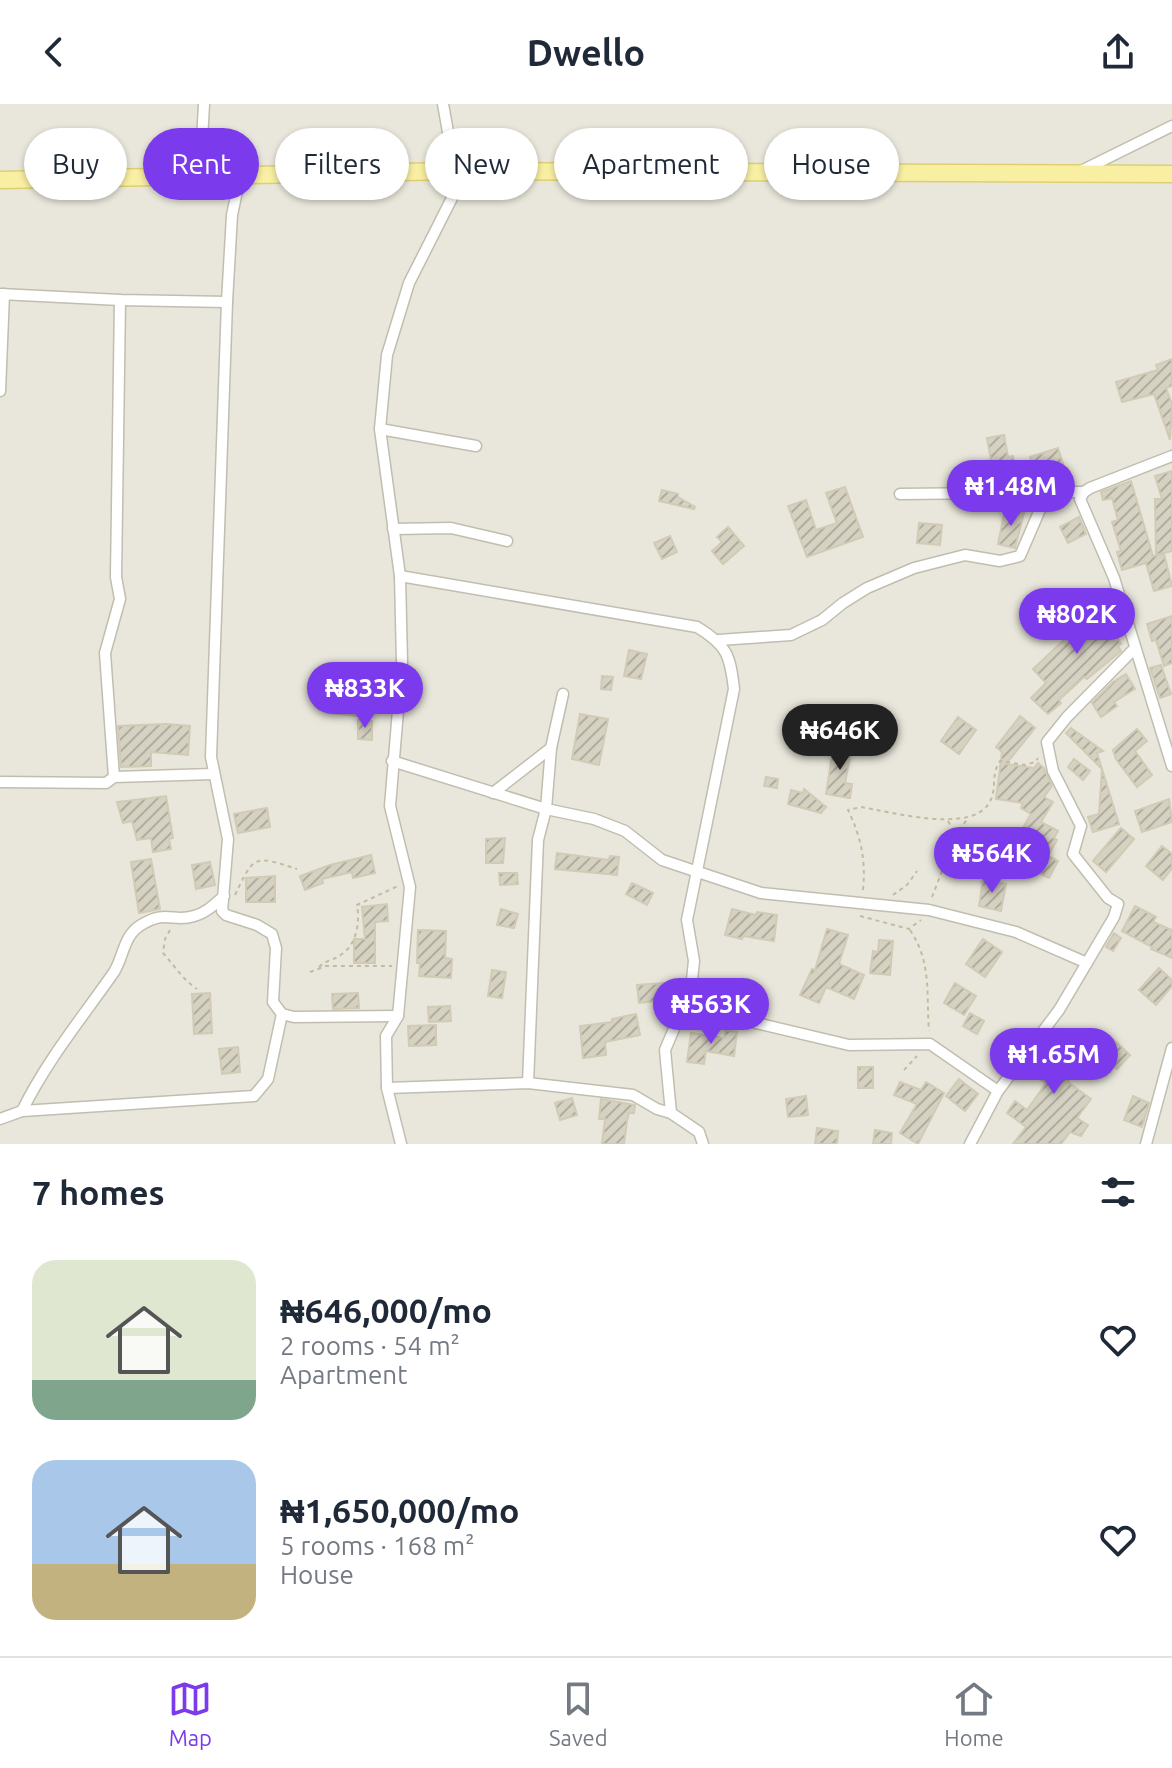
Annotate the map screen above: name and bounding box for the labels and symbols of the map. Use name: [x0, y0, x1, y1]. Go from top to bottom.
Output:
pin: ₦1.48M: [946, 460, 1076, 528]
pin: ₦802K: [1021, 588, 1133, 656]
pin: ₦833K: [309, 662, 421, 730]
pin: ₦646K: [784, 704, 896, 772]
pin: ₦564K: [936, 827, 1048, 895]
pin: ₦563K: [655, 978, 767, 1046]
pin: ₦1.65M: [989, 1028, 1119, 1096]

